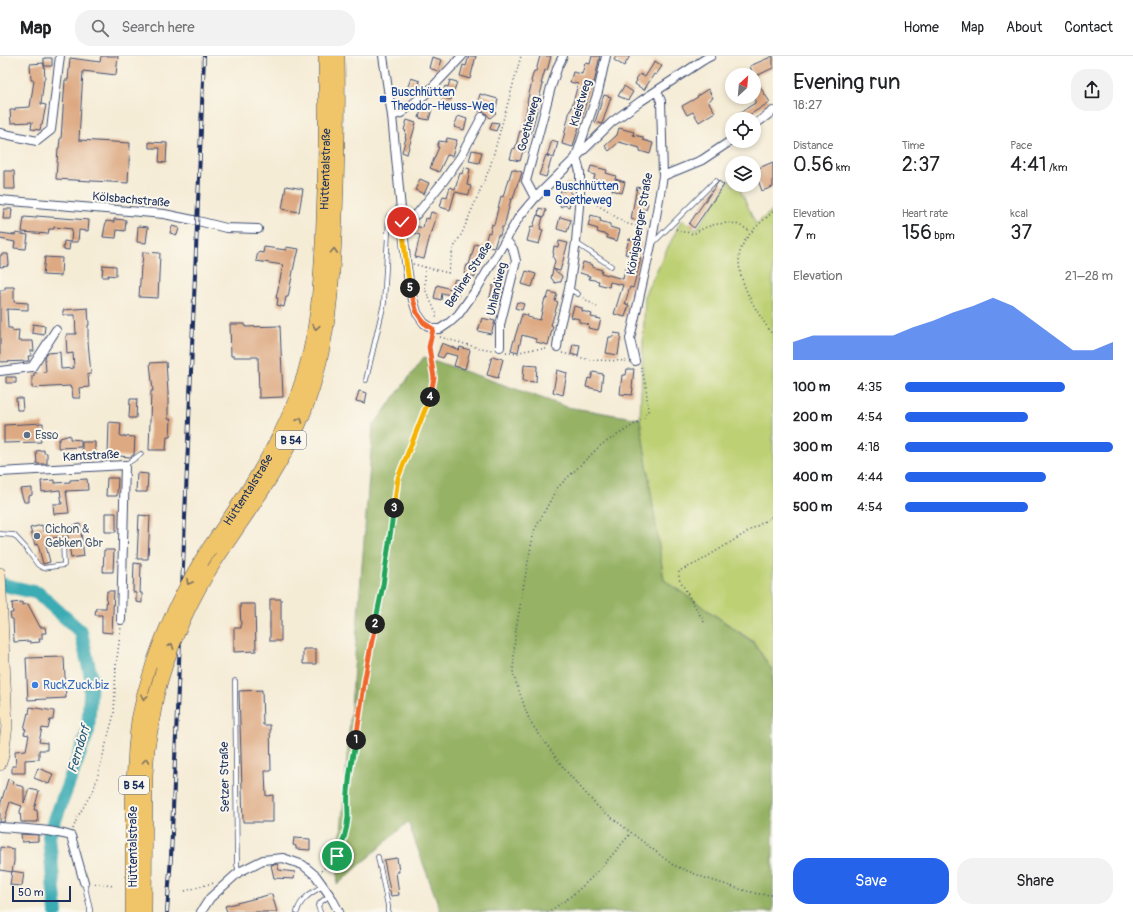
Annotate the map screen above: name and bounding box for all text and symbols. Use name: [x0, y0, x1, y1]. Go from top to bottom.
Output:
search box: [75, 10, 355, 46]
text: Map: [20, 16, 51, 40]
icon: search: [89, 17, 111, 39]
text: Search here: [121, 18, 195, 37]
text: Home: [904, 19, 939, 36]
text: Map: [961, 19, 984, 36]
text: About: [1006, 19, 1042, 36]
text: Contact: [1064, 19, 1113, 36]
north arrow: [725, 68, 761, 104]
map controls: [725, 68, 761, 192]
text: Evening run: [793, 68, 901, 96]
button: share: [1071, 69, 1113, 111]
street label: Kleistweg: [567, 78, 595, 128]
place label: Buschhütten Theodor-Heuss-Weg: [391, 85, 494, 114]
marker: Buschhütten Theodor-Heuss-Weg: [378, 94, 388, 104]
street label: Goetheweg: [514, 95, 544, 153]
text: 18:27: [793, 97, 822, 113]
button: locate: [725, 112, 761, 148]
street label: Hüttentalstraße: [317, 128, 334, 210]
text: Distance: [793, 139, 833, 152]
text: Time: [902, 139, 925, 152]
text: Pace: [1010, 139, 1032, 152]
text: 0.56: [793, 152, 834, 177]
text: 2:37: [902, 152, 940, 177]
text: 4:41: [1010, 152, 1047, 177]
button: layers: [725, 156, 761, 192]
text: km: [834, 161, 850, 174]
text: /km: [1047, 161, 1067, 174]
street label: Königsberger Straße: [624, 172, 656, 276]
place label: Buschhütten Goetheweg: [555, 179, 619, 208]
marker: Buschhütten Goetheweg: [542, 188, 552, 198]
street label: Kölsbachstraße: [92, 189, 170, 211]
pin: [385, 205, 419, 239]
text: Elevation: [793, 207, 835, 220]
text: Heart rate: [902, 207, 948, 220]
text: kcal: [1010, 207, 1028, 220]
icon: check: [391, 211, 413, 233]
text: 7: [793, 220, 804, 245]
text: 156: [902, 220, 932, 245]
text: 37: [1010, 220, 1032, 245]
text: m: [804, 229, 816, 242]
text: bpm: [932, 229, 955, 242]
street label: Berliner Straße: [442, 239, 496, 311]
one-way arrow: [330, 248, 338, 254]
street label: Uhlandweg: [484, 261, 510, 317]
text: Elevation: [793, 268, 843, 284]
text: 21–28 m: [1065, 268, 1113, 284]
pin: 5: [400, 278, 420, 298]
text: 5: [407, 281, 413, 294]
one-way arrow: [312, 323, 320, 330]
text: 100 m: [793, 379, 830, 395]
text: 4:35: [857, 379, 882, 395]
pin: 4: [420, 387, 440, 407]
text: 4: [427, 390, 433, 403]
text: 200 m: [793, 409, 832, 425]
text: 4:54: [857, 409, 883, 425]
one-way arrow: [295, 417, 303, 425]
place label: Esso: [35, 428, 59, 443]
marker: Esso: [22, 430, 32, 440]
road number: B 54: [276, 431, 306, 449]
text: 300 m: [793, 439, 832, 455]
text: 4:18: [857, 439, 880, 455]
street label: Kantstraße: [62, 447, 120, 465]
street label: Hüttentalstraße: [220, 451, 276, 528]
text: 400 m: [793, 469, 833, 485]
text: 4:44: [857, 469, 883, 485]
pin: 3: [384, 498, 404, 518]
text: 500 m: [793, 499, 832, 515]
text: 4:54: [857, 499, 883, 515]
text: 3: [391, 501, 397, 514]
place label: Cichon & Gebken Gbr: [45, 522, 104, 551]
marker: Cichon & Gebken Gbr: [32, 531, 42, 541]
one-way arrow: [186, 578, 193, 585]
pin: 2: [365, 614, 385, 634]
text: 2: [372, 617, 378, 630]
one-way arrow: [167, 642, 175, 649]
place label: RuckZuck.biz: [43, 678, 109, 693]
marker: RuckZuck.biz: [30, 680, 40, 690]
one-way arrow: [141, 694, 149, 700]
water label: Ferndorf: [64, 721, 95, 775]
pin: 1: [346, 730, 366, 750]
text: 1: [354, 733, 358, 746]
street label: Setzer Straße: [217, 741, 233, 813]
one-way arrow: [142, 758, 150, 764]
road number: B 54: [119, 776, 149, 794]
street label: Hüttentalstraße: [126, 806, 141, 888]
pin: [320, 839, 354, 873]
icon: arrive: [326, 845, 348, 867]
button: Save: [793, 858, 949, 904]
button: Share: [957, 858, 1113, 904]
scale bar: [12, 884, 71, 903]
text: 50 m: [18, 886, 44, 899]

